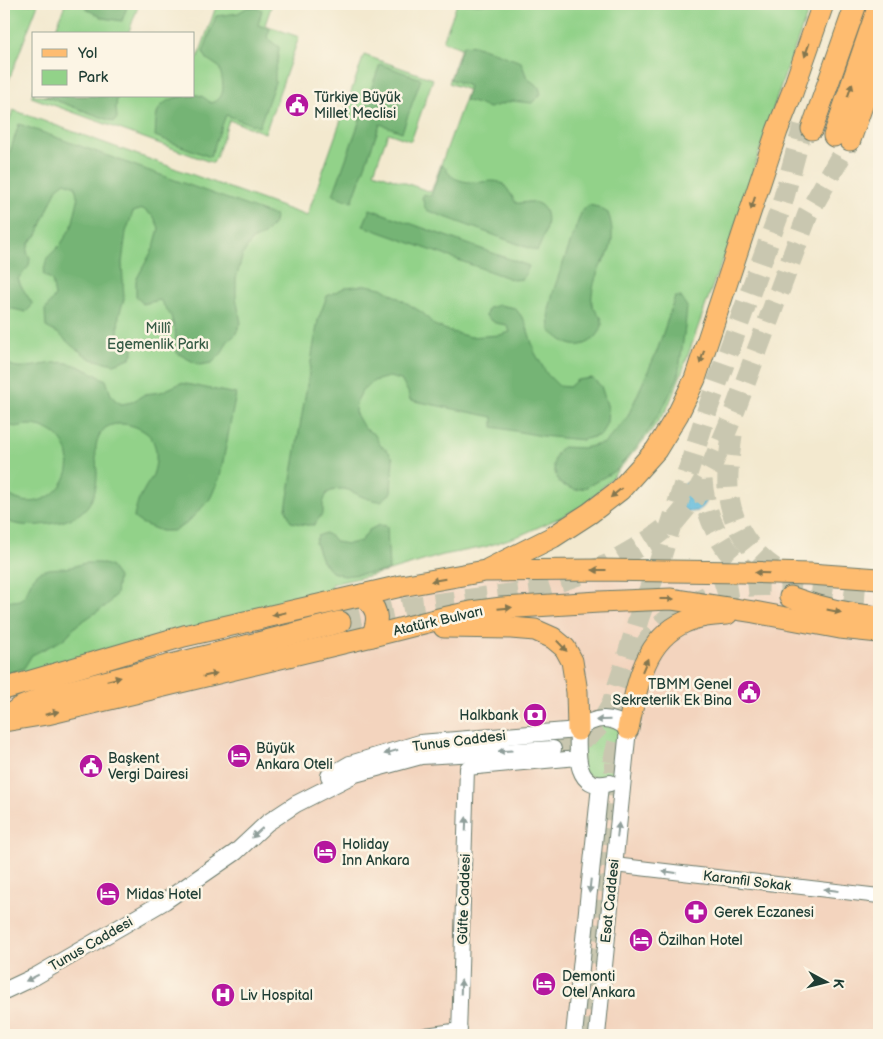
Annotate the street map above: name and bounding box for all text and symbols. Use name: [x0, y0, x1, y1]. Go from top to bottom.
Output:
legend: [32, 32, 195, 98]
one-way arrow: [803, 43, 811, 58]
text: Yol: [77, 44, 97, 63]
text: Park: [78, 68, 109, 87]
one-way arrow: [846, 82, 854, 97]
place label: Türkiye Büyük Millet Meclisi: [314, 89, 401, 122]
public building icon: Türkiye Büyük Millet Meclisi: [284, 92, 310, 118]
one-way arrow: [749, 196, 757, 211]
park label: Millî Egemenlik Parkı: [107, 320, 209, 353]
one-way arrow: [697, 350, 705, 365]
one-way arrow: [610, 487, 623, 498]
one-way arrow: [591, 566, 607, 574]
one-way arrow: [754, 568, 770, 576]
one-way arrow: [429, 576, 445, 584]
one-way arrow: [659, 595, 675, 603]
street label: Atatürk Bulvarı: [391, 602, 485, 640]
one-way arrow: [497, 604, 513, 612]
one-way arrow: [826, 607, 842, 615]
one-way arrow: [271, 610, 286, 618]
one-way arrow: [556, 640, 568, 652]
one-way arrow: [641, 658, 649, 672]
one-way arrow: [202, 671, 217, 679]
one-way arrow: [107, 675, 122, 683]
place label: TBMM Genel Sekreterlik Ek Bina: [612, 676, 732, 709]
public building icon: TBMM Genel Sekreterlik Ek Bina: [736, 679, 762, 705]
bank icon: Halkbank: [522, 702, 548, 728]
place label: Halkbank: [459, 707, 518, 724]
one-way arrow: [44, 709, 59, 717]
one-way arrow: [595, 716, 611, 724]
street label: Tunus Caddesi: [411, 727, 507, 755]
place label: Büyük Ankara Oteli: [256, 740, 333, 773]
hotel icon: Büyük Ankara Oteli: [226, 743, 252, 769]
one-way arrow: [383, 748, 398, 756]
one-way arrow: [496, 748, 512, 756]
place label: Başkent Vergi Dairesi: [108, 750, 188, 783]
public building icon: Başkent Vergi Dairesi: [78, 753, 104, 779]
one-way arrow: [462, 816, 470, 832]
one-way arrow: [614, 822, 622, 838]
one-way arrow: [251, 827, 263, 839]
place label: Holiday Inn Ankara: [342, 836, 410, 869]
hotel icon: Holiday Inn Ankara: [312, 839, 338, 865]
street label: Güfte Caddesi: [454, 853, 474, 945]
street label: Esat Caddesi: [597, 858, 623, 944]
street label: Karanfil Sokak: [702, 867, 792, 895]
one-way arrow: [661, 868, 677, 876]
one-way arrow: [586, 879, 594, 895]
hotel icon: Midas Hotel: [95, 881, 121, 907]
place label: Midas Hotel: [126, 886, 201, 903]
one-way arrow: [823, 886, 839, 894]
pharmacy icon: Gerek Eczanesi: [683, 899, 709, 925]
place label: Gerek Eczanesi: [714, 904, 814, 921]
street label: Tunus Caddesi: [46, 913, 136, 975]
hotel icon: Özilhan Hotel: [628, 927, 654, 953]
place label: Özilhan Hotel: [658, 931, 743, 949]
north arrow: [800, 956, 850, 1006]
place label: Demonti Otel Ankara: [562, 968, 636, 1001]
hotel icon: Demonti Otel Ankara: [531, 971, 557, 997]
one-way arrow: [25, 973, 40, 982]
one-way arrow: [457, 978, 465, 994]
text: K: [829, 978, 847, 990]
hospital icon: Liv Hospital: [210, 982, 236, 1008]
place label: Liv Hospital: [240, 987, 313, 1004]

